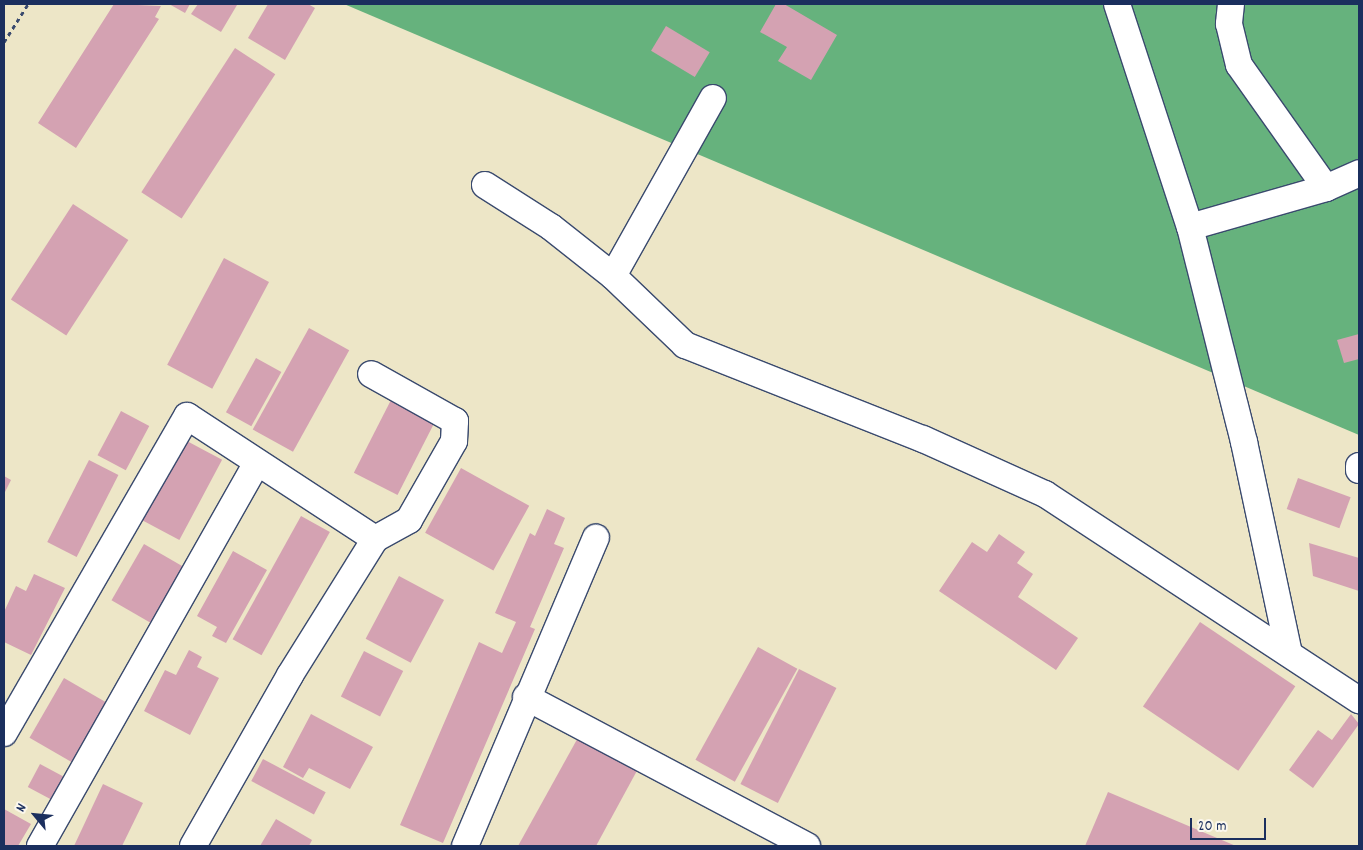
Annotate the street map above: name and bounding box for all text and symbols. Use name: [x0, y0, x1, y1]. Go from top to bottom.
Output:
north arrow: [10, 790, 60, 840]
text: N: [11, 800, 32, 816]
scale bar: [1193, 808, 1269, 840]
text: 20 m: [1198, 816, 1226, 838]

